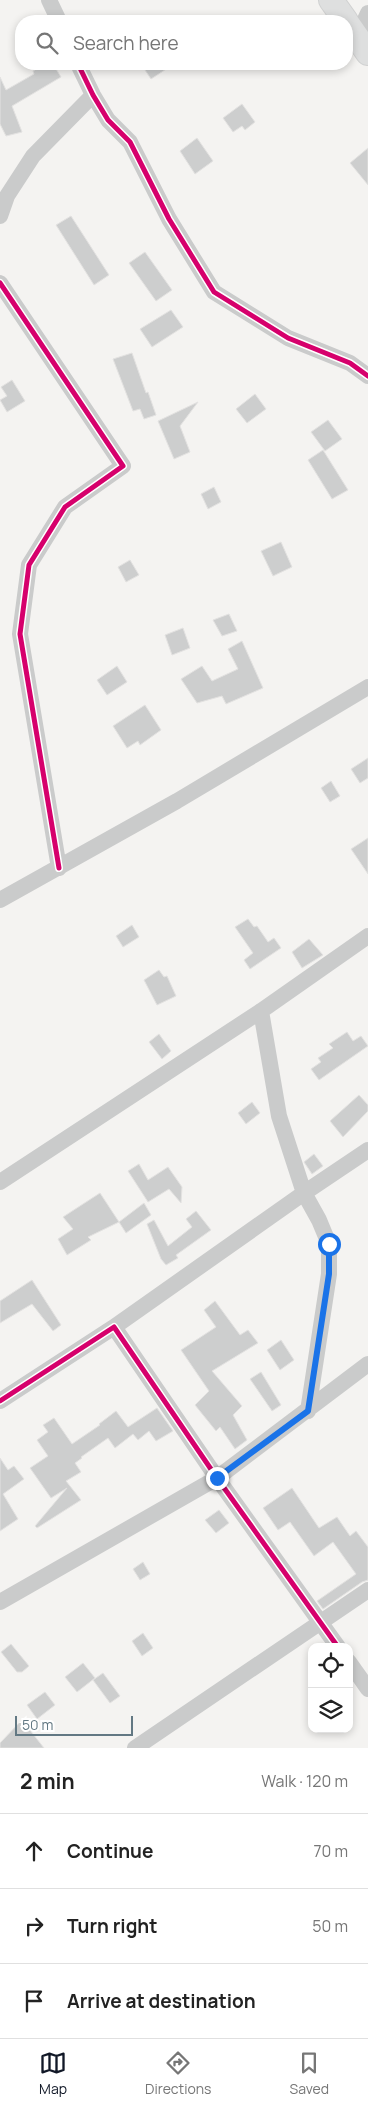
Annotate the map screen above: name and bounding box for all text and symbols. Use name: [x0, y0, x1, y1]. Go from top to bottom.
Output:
search box: [15, 15, 353, 70]
icon: search: [33, 29, 61, 57]
text: Search here: [73, 30, 179, 56]
route start: [318, 1233, 341, 1256]
route end: [206, 1467, 229, 1490]
map controls: [308, 1643, 353, 1733]
button: locate: [308, 1643, 353, 1688]
button: layers: [308, 1688, 353, 1733]
scale bar: [15, 1713, 132, 1736]
text: 50 m: [22, 1715, 53, 1734]
text: 2 min: [20, 1767, 75, 1795]
text: Walk · 120 m: [261, 1770, 348, 1792]
icon: ahead: [20, 1837, 48, 1865]
text: Continue: [67, 1838, 153, 1864]
text: 70 m: [313, 1840, 348, 1862]
icon: right: [20, 1912, 48, 1940]
text: Turn right: [67, 1913, 157, 1939]
text: 50 m: [312, 1915, 348, 1937]
icon: arrive: [20, 1987, 48, 2015]
text: Arrive at destination: [67, 1988, 256, 2014]
tab: Map: [39, 2049, 67, 2098]
tab: Directions: [145, 2049, 211, 2098]
tab: Saved: [290, 2049, 329, 2098]

